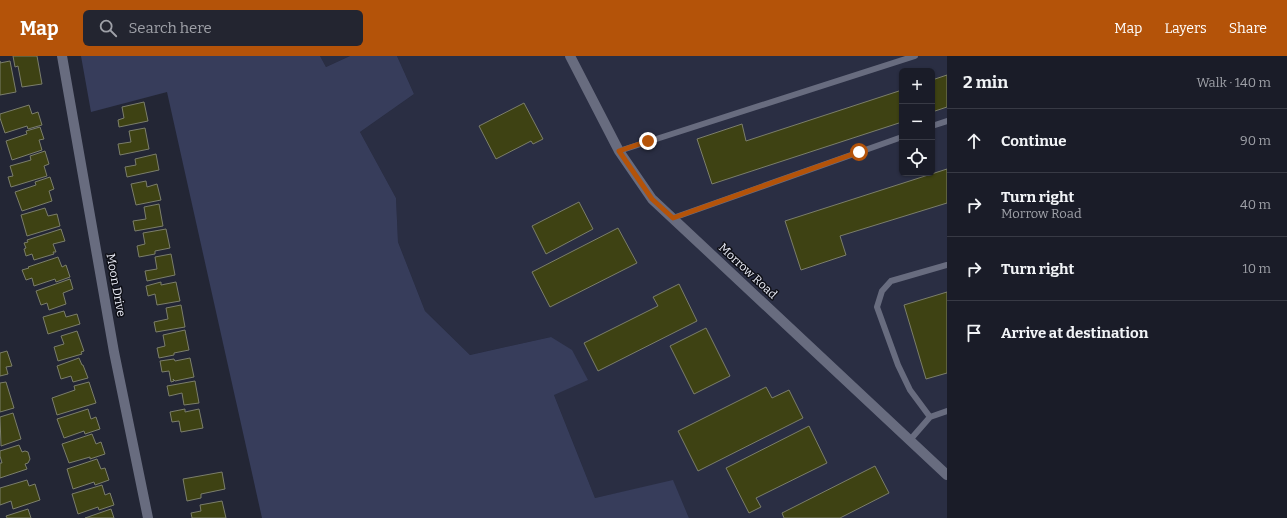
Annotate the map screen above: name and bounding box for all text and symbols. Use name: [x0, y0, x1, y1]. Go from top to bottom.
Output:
search box: [83, 10, 363, 46]
text: Map: [20, 17, 59, 40]
icon: search: [97, 17, 119, 39]
text: Search here: [129, 19, 212, 37]
text: Map: [1114, 20, 1142, 37]
text: Layers: [1164, 20, 1207, 37]
text: Share: [1229, 20, 1267, 37]
map controls: [899, 68, 935, 176]
button: +: [899, 68, 935, 104]
text: 2 min: [963, 72, 1008, 93]
text: Walk · 140 m: [1196, 75, 1271, 90]
button: −: [899, 104, 935, 140]
icon: ahead: [963, 130, 985, 152]
route end: [639, 132, 657, 150]
text: Continue: [1001, 132, 1067, 150]
text: 90 m: [1240, 133, 1271, 148]
button: locate: [899, 140, 935, 176]
route start: [850, 143, 868, 161]
text: Turn right: [1001, 188, 1074, 206]
icon: right: [963, 194, 985, 216]
text: 40 m: [1240, 197, 1271, 212]
text: Morrow Road: [1001, 206, 1082, 221]
street label: Morrow Road: [716, 240, 780, 302]
street label: Moon Drive: [104, 252, 128, 318]
icon: right: [963, 258, 985, 280]
text: Turn right: [1001, 260, 1074, 278]
text: 10 m: [1242, 261, 1271, 276]
icon: arrive: [963, 322, 985, 344]
text: Arrive at destination: [1001, 324, 1148, 342]

